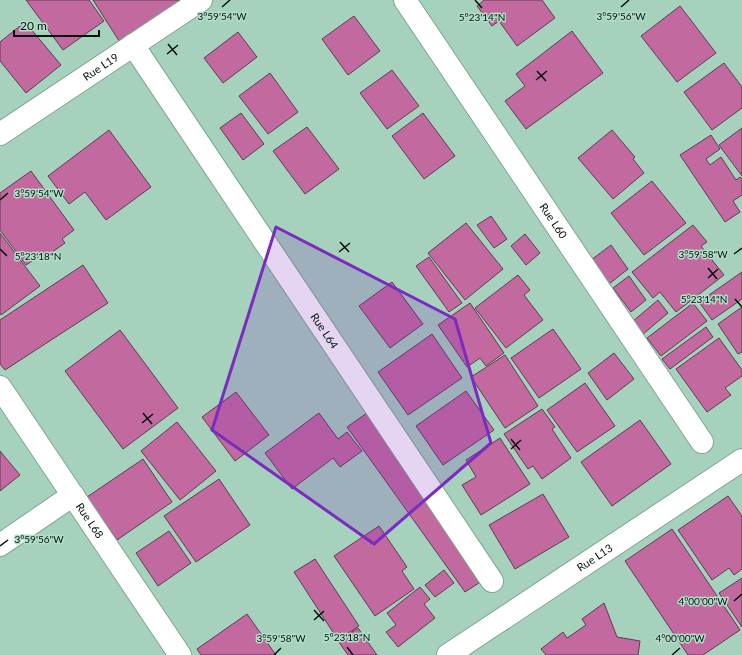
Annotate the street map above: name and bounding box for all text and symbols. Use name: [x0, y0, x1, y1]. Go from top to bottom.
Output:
text: 3°59'54"W: [197, 10, 247, 22]
text: 3°59'56"W: [596, 10, 646, 22]
text: 5°23'14"N: [459, 11, 505, 23]
scale bar: [14, 12, 99, 38]
text: 20 m: [20, 18, 47, 33]
street label: Rue L19: [80, 50, 121, 83]
text: 3°59'54"W: [14, 187, 64, 199]
street label: Rue L60: [537, 200, 571, 241]
text: 3°59'58"W: [678, 248, 728, 260]
text: 5°23'18"N: [15, 250, 61, 262]
text: 5°23'14"N: [681, 293, 727, 305]
street label: Rue L64: [308, 310, 342, 351]
street label: Rue L68: [74, 500, 107, 541]
text: 3°59'56"W: [14, 533, 64, 545]
street label: Rue L13: [574, 541, 615, 574]
text: 4°00'00"W: [678, 595, 728, 607]
text: 5°23'18"N: [324, 631, 370, 643]
text: 3°59'58"W: [256, 632, 306, 644]
text: 4°00'00"W: [655, 632, 705, 644]

